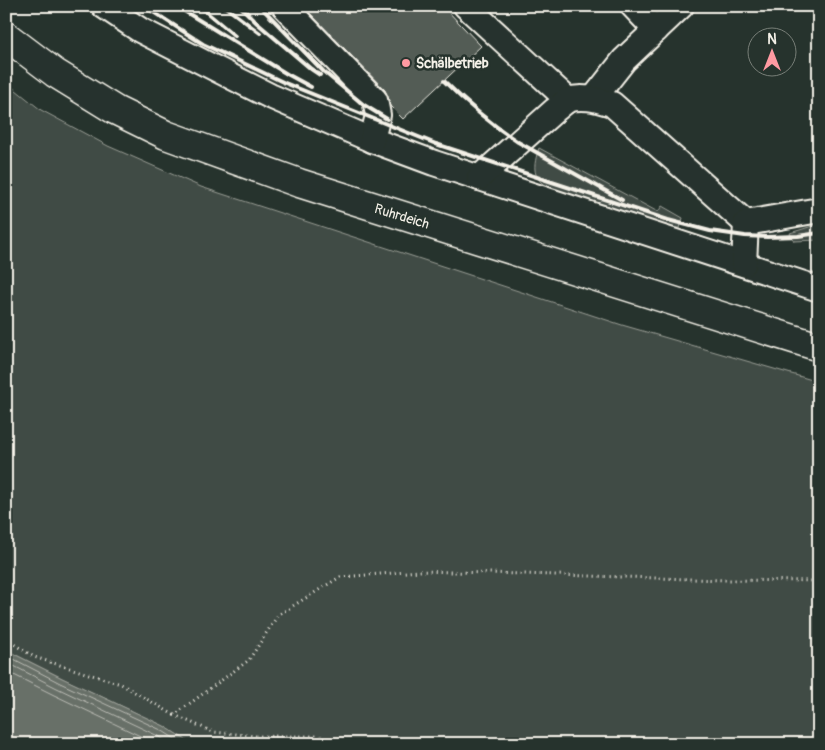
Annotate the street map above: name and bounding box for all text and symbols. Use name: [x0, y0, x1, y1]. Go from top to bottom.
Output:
north arrow: [748, 28, 798, 78]
text: N: [767, 31, 777, 48]
place label: Schälbetrieb: [416, 55, 489, 72]
marker: Schälbetrieb: [400, 57, 412, 69]
street label: Ruhrdeich: [372, 200, 431, 233]

